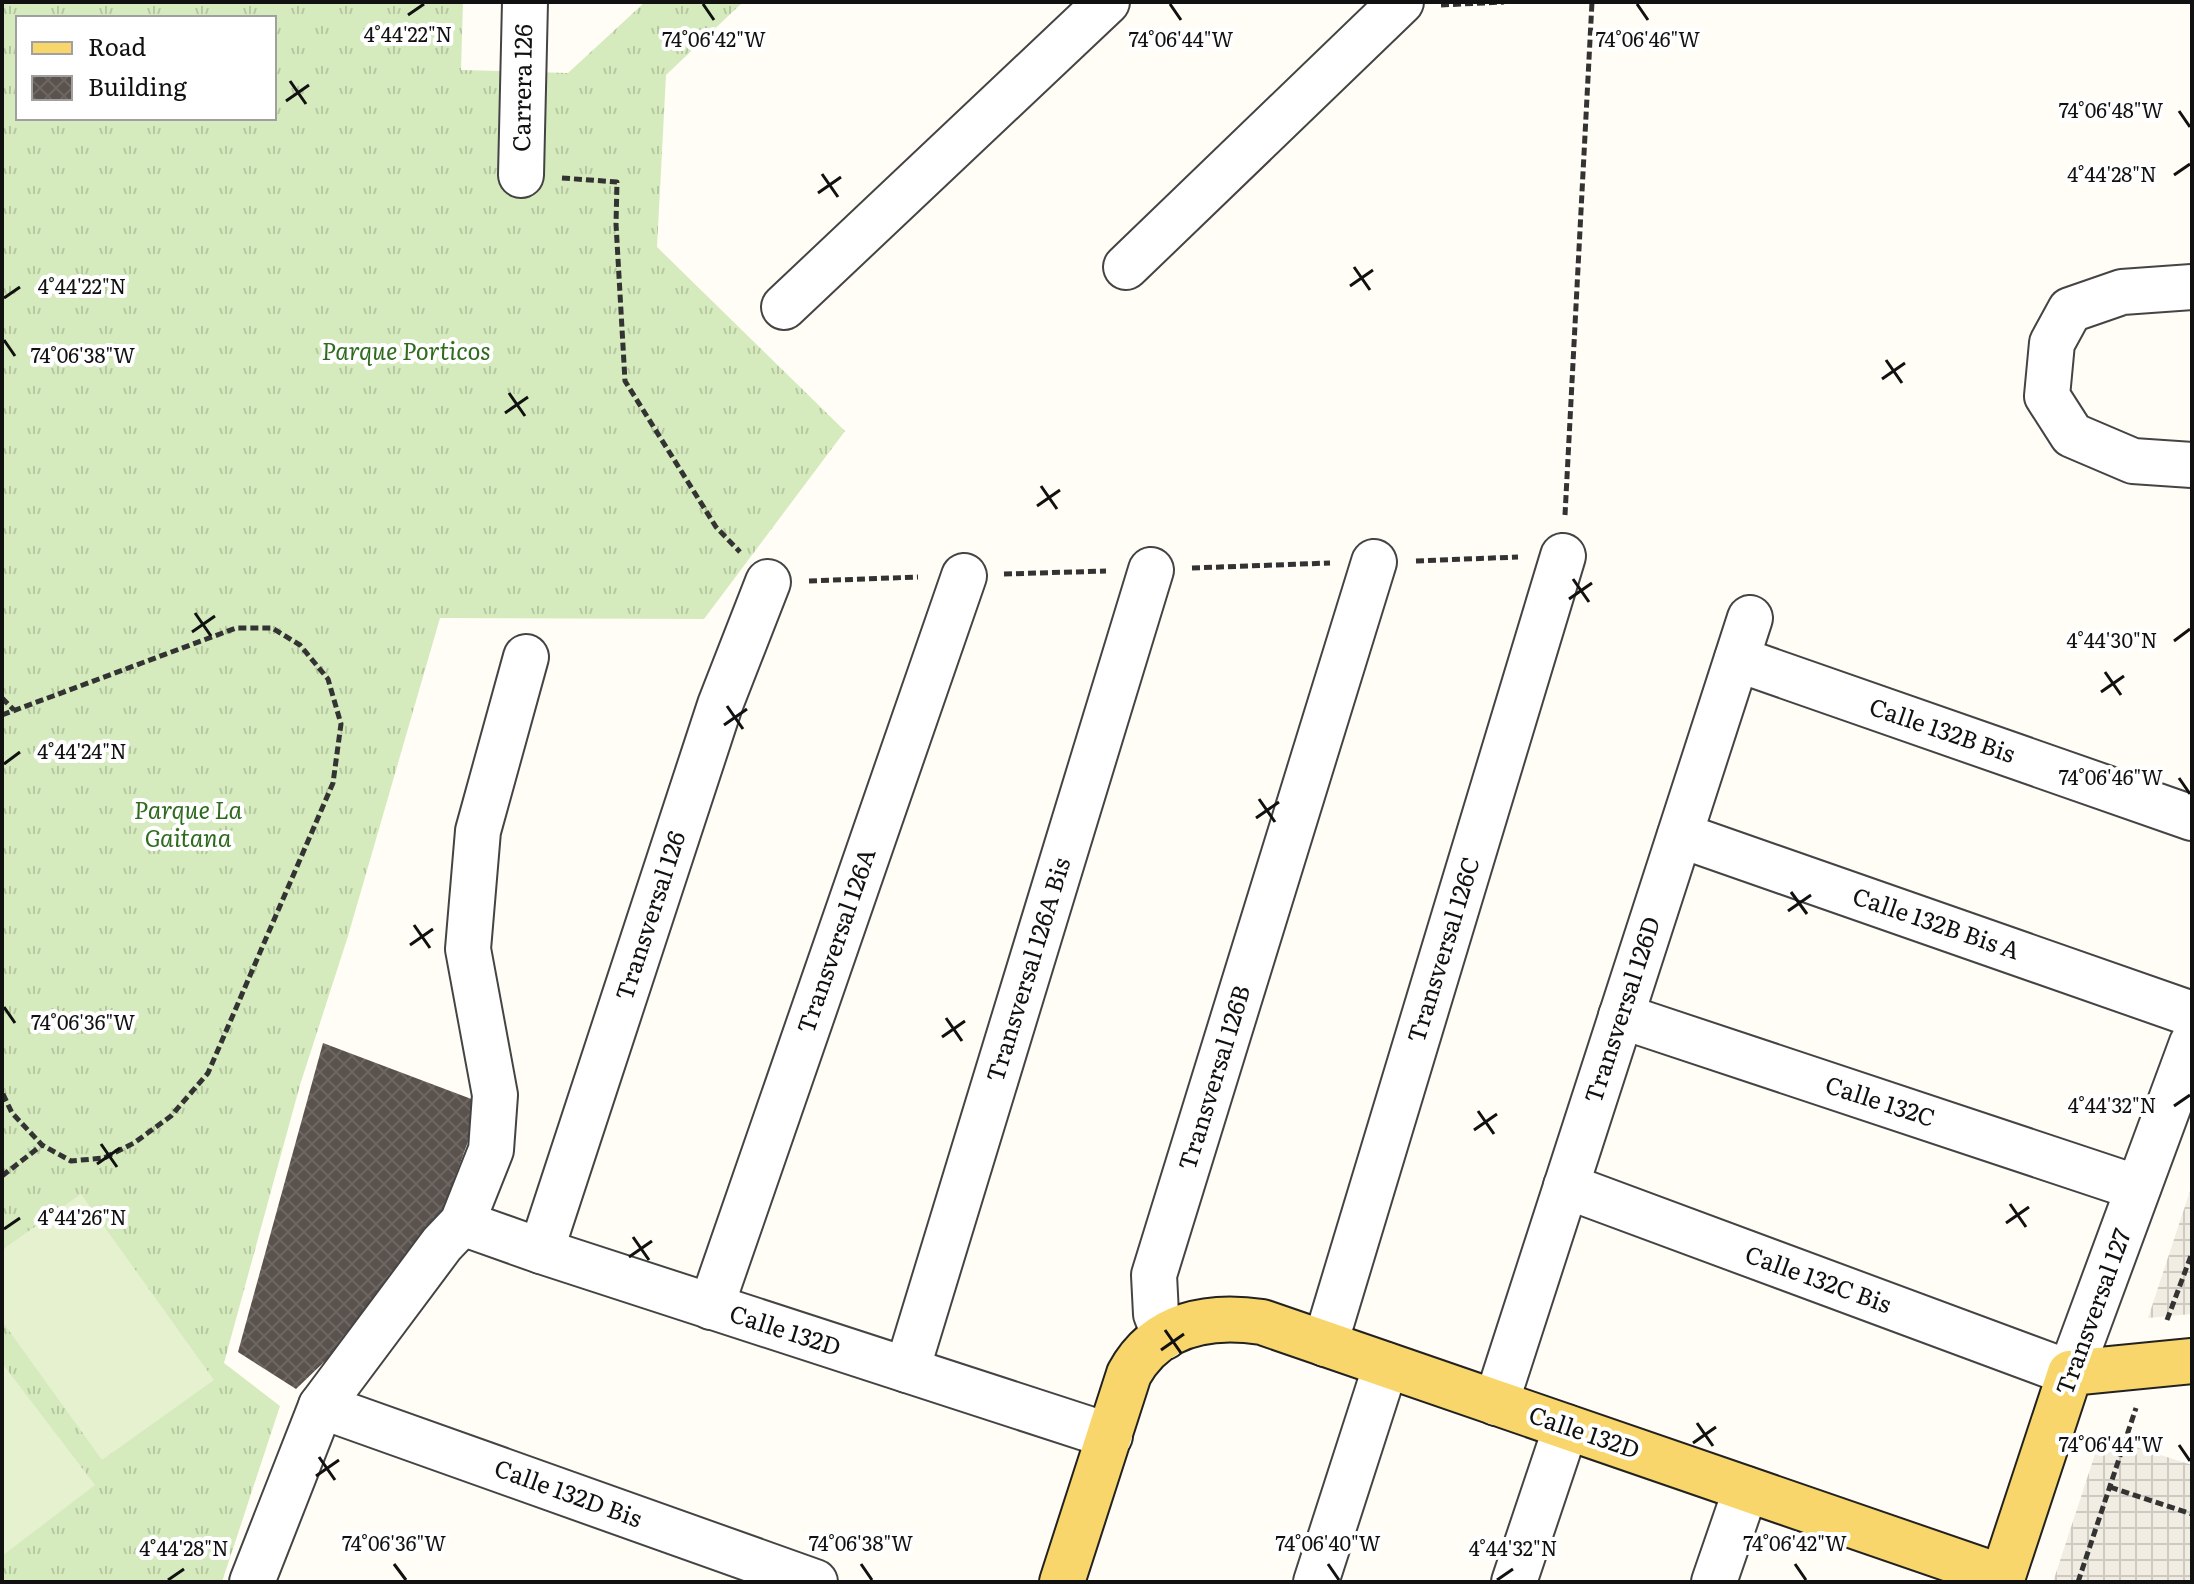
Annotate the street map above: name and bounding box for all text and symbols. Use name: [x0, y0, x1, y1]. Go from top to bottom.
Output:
legend: [16, 16, 276, 120]
text: 4°44'22"N: [364, 18, 452, 48]
text: 74°06'42"W: [662, 23, 766, 53]
text: 74°06'44"W: [1129, 23, 1233, 53]
text: 74°06'46"W: [1596, 23, 1700, 53]
street label: Carrera 126: [502, 24, 539, 152]
text: Road: [88, 28, 147, 63]
text: Building: [88, 68, 187, 103]
text: 74°06'48"W: [2059, 94, 2163, 124]
text: 4°44'28"N: [2067, 158, 2157, 188]
text: 4°44'22"N: [38, 270, 126, 300]
park label: Parque Porticos: [321, 332, 491, 367]
text: 74°06'38"W: [31, 339, 135, 369]
text: 4°44'30"N: [2067, 624, 2157, 654]
street label: Calle 132B Bis: [1865, 687, 2021, 770]
text: 4°44'24"N: [37, 735, 127, 765]
text: 74°06'46"W: [2059, 761, 2163, 791]
park label: Parque La Gaitana: [134, 791, 242, 854]
street label: Transversal 126: [605, 826, 692, 1004]
street label: Transversal 126A: [787, 843, 883, 1037]
street label: Transversal 126C: [1397, 852, 1487, 1047]
street label: Transversal 126A Bis: [976, 853, 1077, 1086]
street label: Calle 132B Bis A: [1849, 877, 2025, 967]
street label: Transversal 126D: [1574, 911, 1667, 1107]
street label: Transversal 126B: [1168, 980, 1257, 1174]
text: 74°06'36"W: [31, 1006, 135, 1036]
street label: Calle 132C: [1821, 1065, 1940, 1134]
text: 4°44'32"N: [2068, 1089, 2156, 1119]
text: 4°44'26"N: [37, 1201, 127, 1231]
street label: Transversal 127: [2045, 1223, 2138, 1399]
street label: Calle 132C Bis: [1741, 1235, 1897, 1320]
street label: Calle 132D: [726, 1294, 846, 1363]
street label: Calle 132D: [1525, 1395, 1645, 1466]
text: 74°06'44"W: [2059, 1428, 2163, 1458]
street label: Calle 132D Bis: [490, 1449, 648, 1535]
text: 74°06'36"W: [342, 1527, 446, 1557]
text: 74°06'38"W: [809, 1527, 913, 1557]
text: 74°06'40"W: [1275, 1527, 1381, 1557]
text: 74°06'42"W: [1743, 1527, 1847, 1557]
text: 4°44'28"N: [139, 1532, 229, 1562]
text: 4°44'32"N: [1469, 1532, 1557, 1562]

